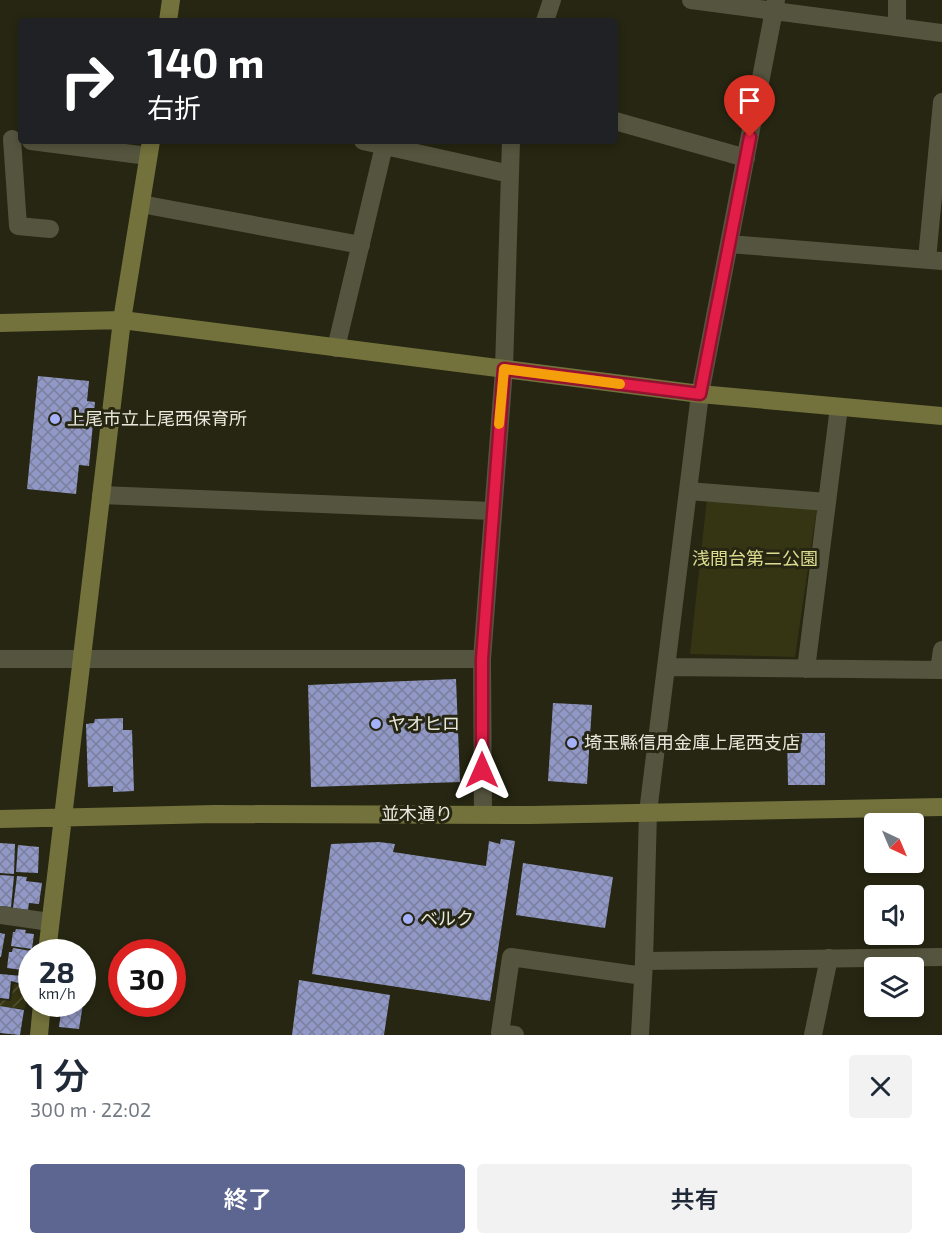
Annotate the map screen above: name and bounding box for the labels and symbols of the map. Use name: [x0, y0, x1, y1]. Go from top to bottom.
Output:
pin: [724, 75, 775, 137]
place label: 上尾市立上尾西保育所: [67, 407, 247, 429]
marker: 上尾市立上尾西保育所: [48, 412, 62, 426]
park label: 浅間台第二公園: [692, 547, 818, 569]
place label: ヤオヒロ: [388, 712, 460, 734]
marker: ヤオヒロ: [369, 717, 383, 731]
place label: 埼玉縣信用金庫上尾西支店: [584, 731, 800, 753]
marker: 埼玉縣信用金庫上尾西支店: [565, 736, 579, 750]
position arrow: [450, 738, 514, 802]
street label: 並木通り: [381, 802, 453, 824]
north arrow: [864, 813, 924, 873]
place label: ベルク: [420, 907, 474, 929]
marker: ベルク: [401, 912, 415, 926]
speed limit sign: 30: [108, 939, 186, 1017]

